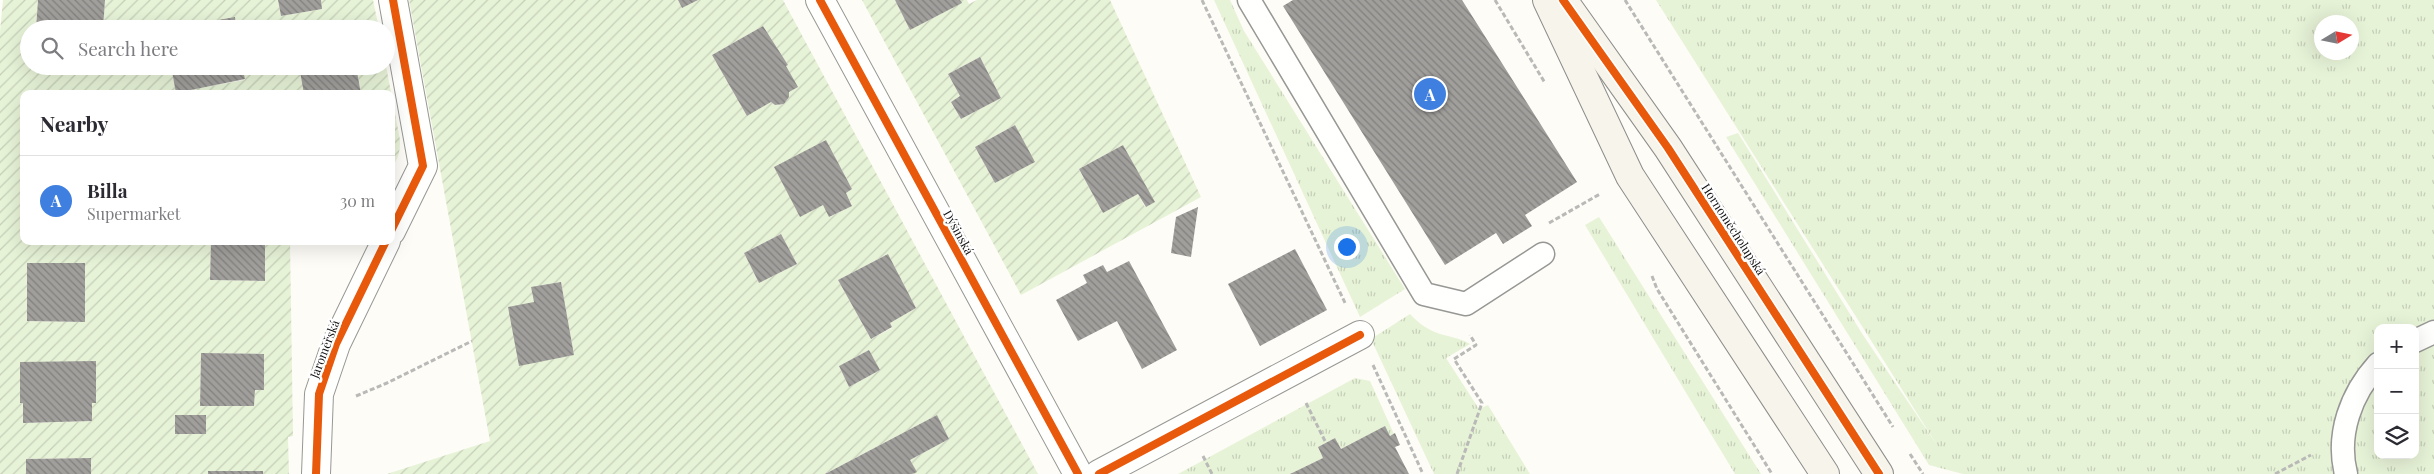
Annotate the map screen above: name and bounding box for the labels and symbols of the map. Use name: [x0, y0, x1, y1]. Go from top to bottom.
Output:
north arrow: [2314, 15, 2359, 60]
pin: A: [1414, 75, 1446, 113]
street label: Hornoměcholupská: [1698, 180, 1770, 278]
street label: Dýšinská: [940, 207, 978, 257]
your location: [1334, 234, 1360, 260]
street label: Jaroměřská: [305, 318, 342, 381]

